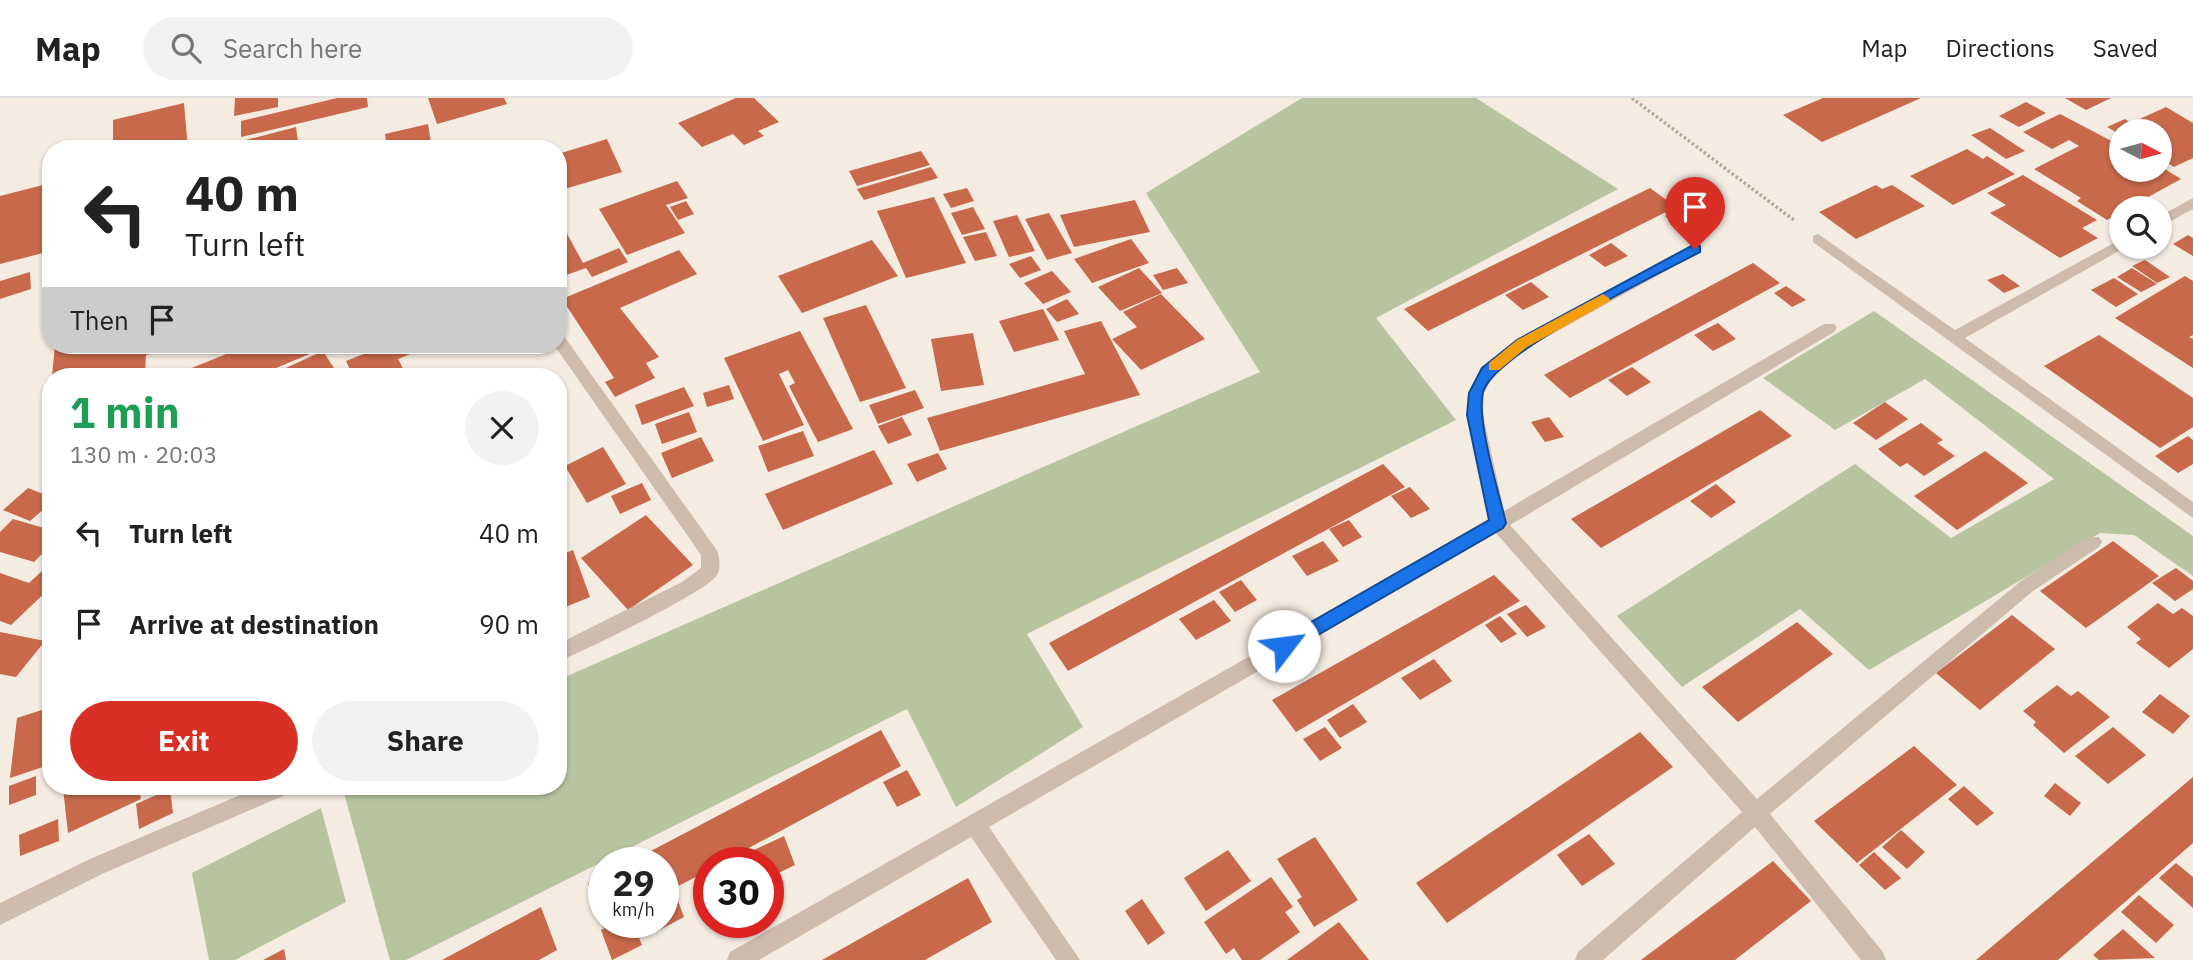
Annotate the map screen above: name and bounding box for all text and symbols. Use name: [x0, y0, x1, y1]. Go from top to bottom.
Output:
search box: [143, 17, 633, 80]
text: Map: [35, 27, 101, 70]
icon: search: [167, 29, 205, 67]
text: Search here: [223, 31, 362, 65]
text: Map: [1861, 32, 1907, 64]
text: Directions: [1945, 32, 2055, 64]
text: Saved: [2093, 32, 2158, 64]
north arrow: [2109, 119, 2172, 182]
map controls: [2109, 119, 2172, 259]
text: 40 m: [185, 161, 299, 224]
icon: left: [70, 168, 161, 259]
pin: [1665, 177, 1725, 249]
icon: arrive: [1676, 188, 1714, 226]
button: search: [2109, 196, 2172, 259]
text: Turn left: [185, 223, 305, 265]
icon: arrive: [143, 301, 181, 339]
text: Then: [70, 303, 129, 337]
text: 1 min: [70, 385, 180, 440]
button: close: [465, 391, 539, 465]
text: 130 m · 20:03: [70, 439, 217, 469]
icon: left: [70, 514, 108, 552]
text: Turn left: [129, 516, 232, 550]
text: 40 m: [479, 516, 539, 550]
icon: arrive: [70, 605, 108, 643]
text: Arrive at destination: [129, 607, 379, 641]
text: 90 m: [479, 607, 539, 641]
position arrow: [1247, 609, 1321, 683]
button: Exit: [70, 701, 298, 781]
button: Share: [312, 701, 539, 781]
speed limit sign: 30: [693, 847, 784, 938]
text: 29: [612, 860, 655, 906]
text: km/h: [612, 898, 655, 921]

